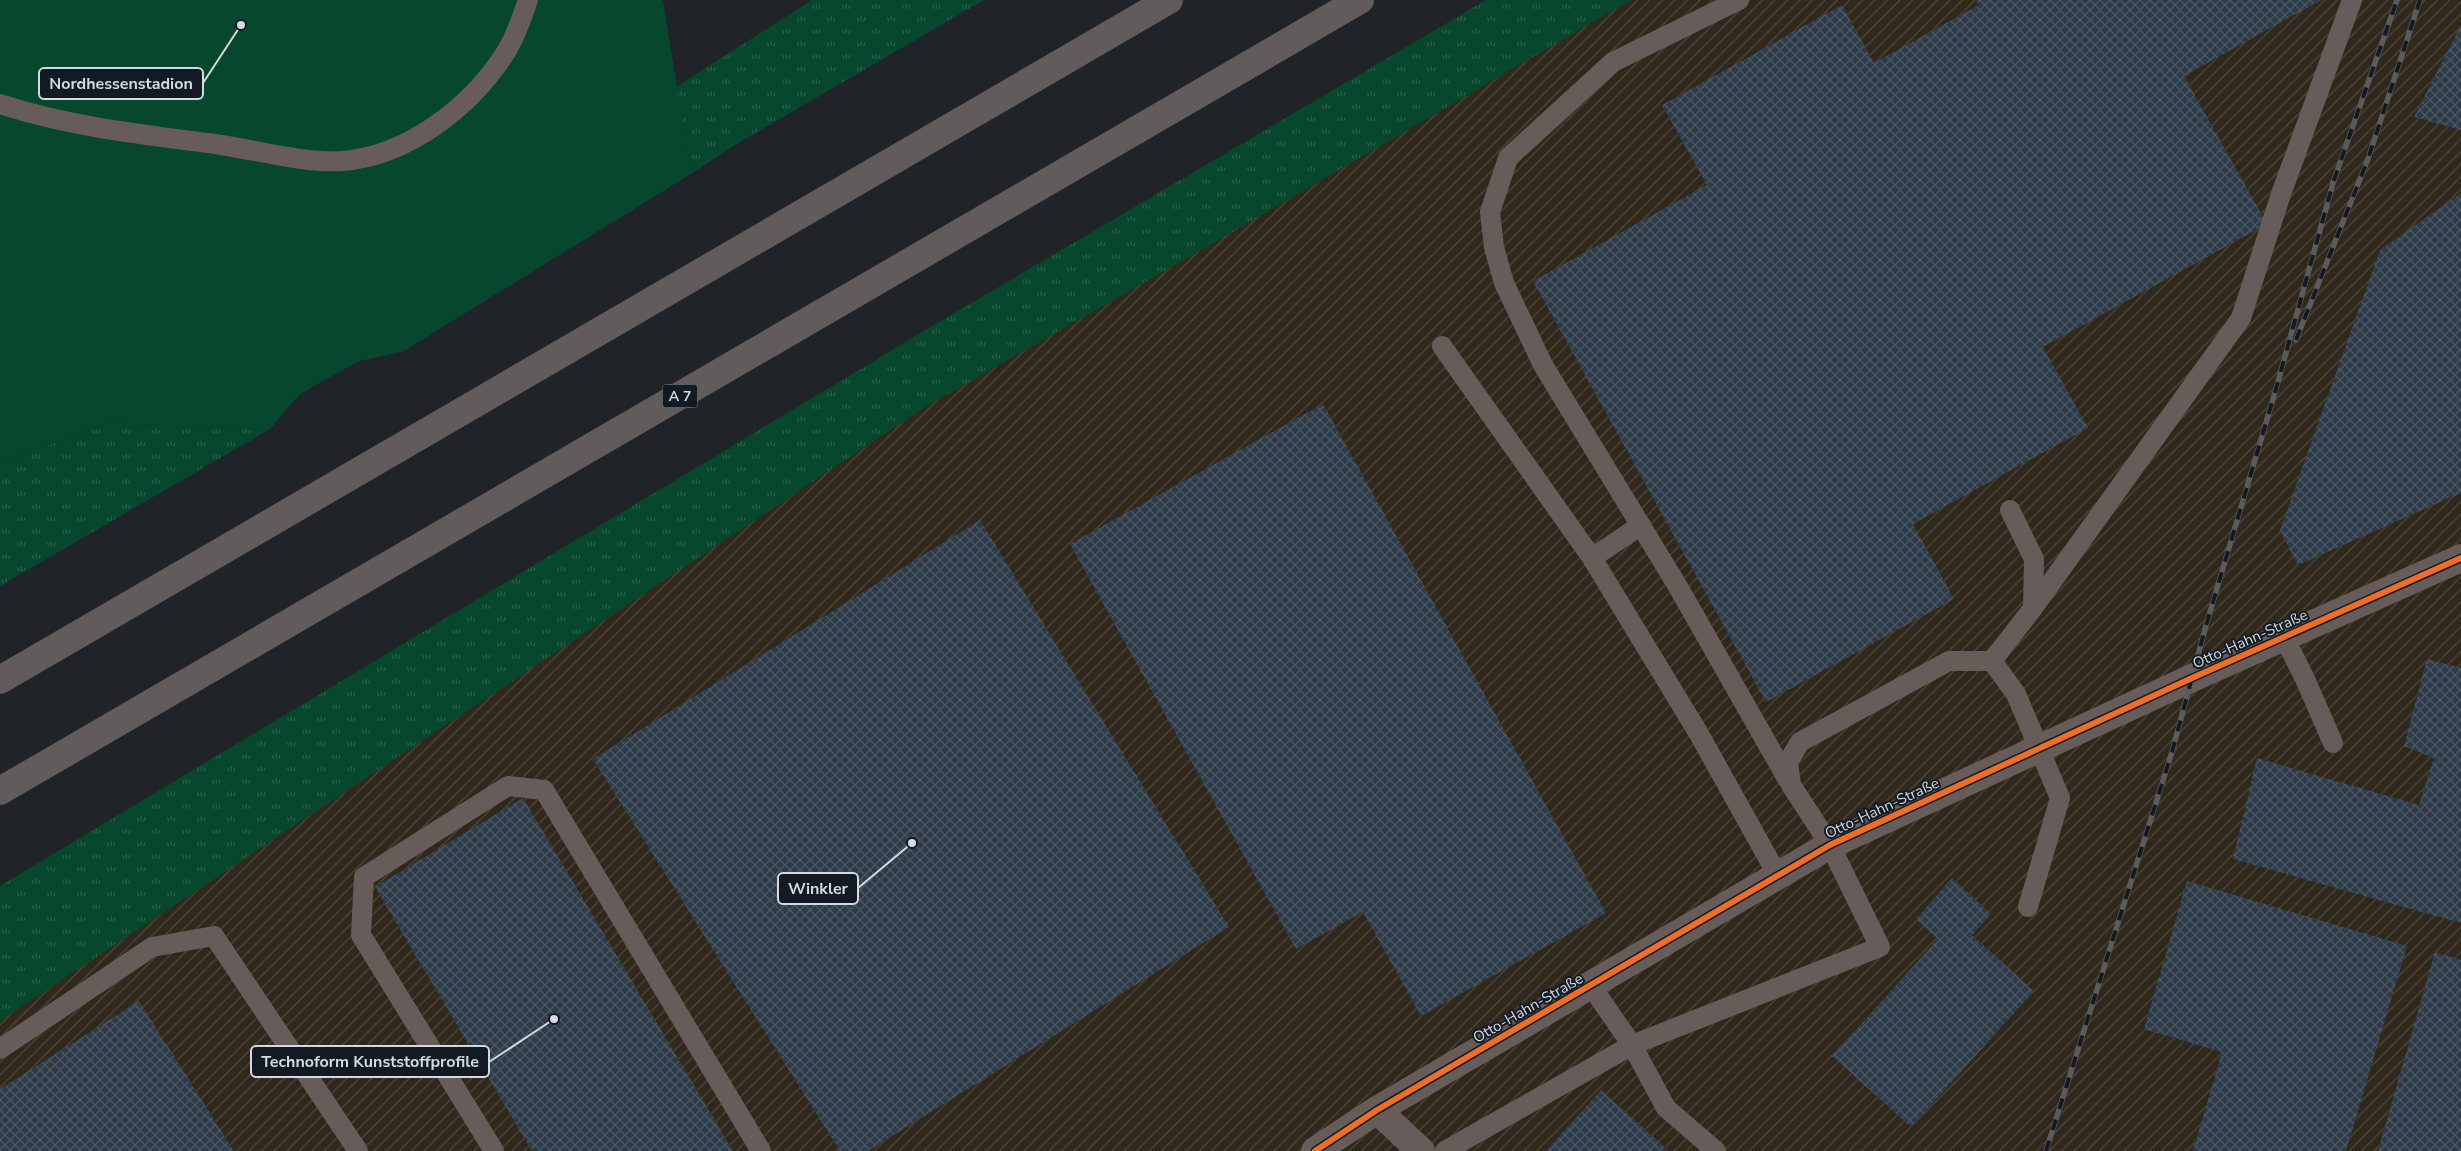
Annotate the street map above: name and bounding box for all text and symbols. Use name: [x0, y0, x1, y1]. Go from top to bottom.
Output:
callout: Nordhessenstadion: [39, 68, 203, 99]
text: Nordhessenstadion: [49, 73, 193, 95]
road number: A 7: [662, 384, 698, 408]
street label: Otto-Hahn-Straße: [2189, 605, 2311, 673]
street label: Otto-Hahn-Straße: [1822, 773, 1942, 843]
callout: Winkler: [778, 873, 858, 904]
text: Winkler: [788, 878, 849, 900]
street label: Otto-Hahn-Straße: [1469, 968, 1587, 1048]
callout: Technoform Kunststoffprofile: [251, 1046, 489, 1077]
text: Technoform Kunststoffprofile: [261, 1051, 479, 1073]

